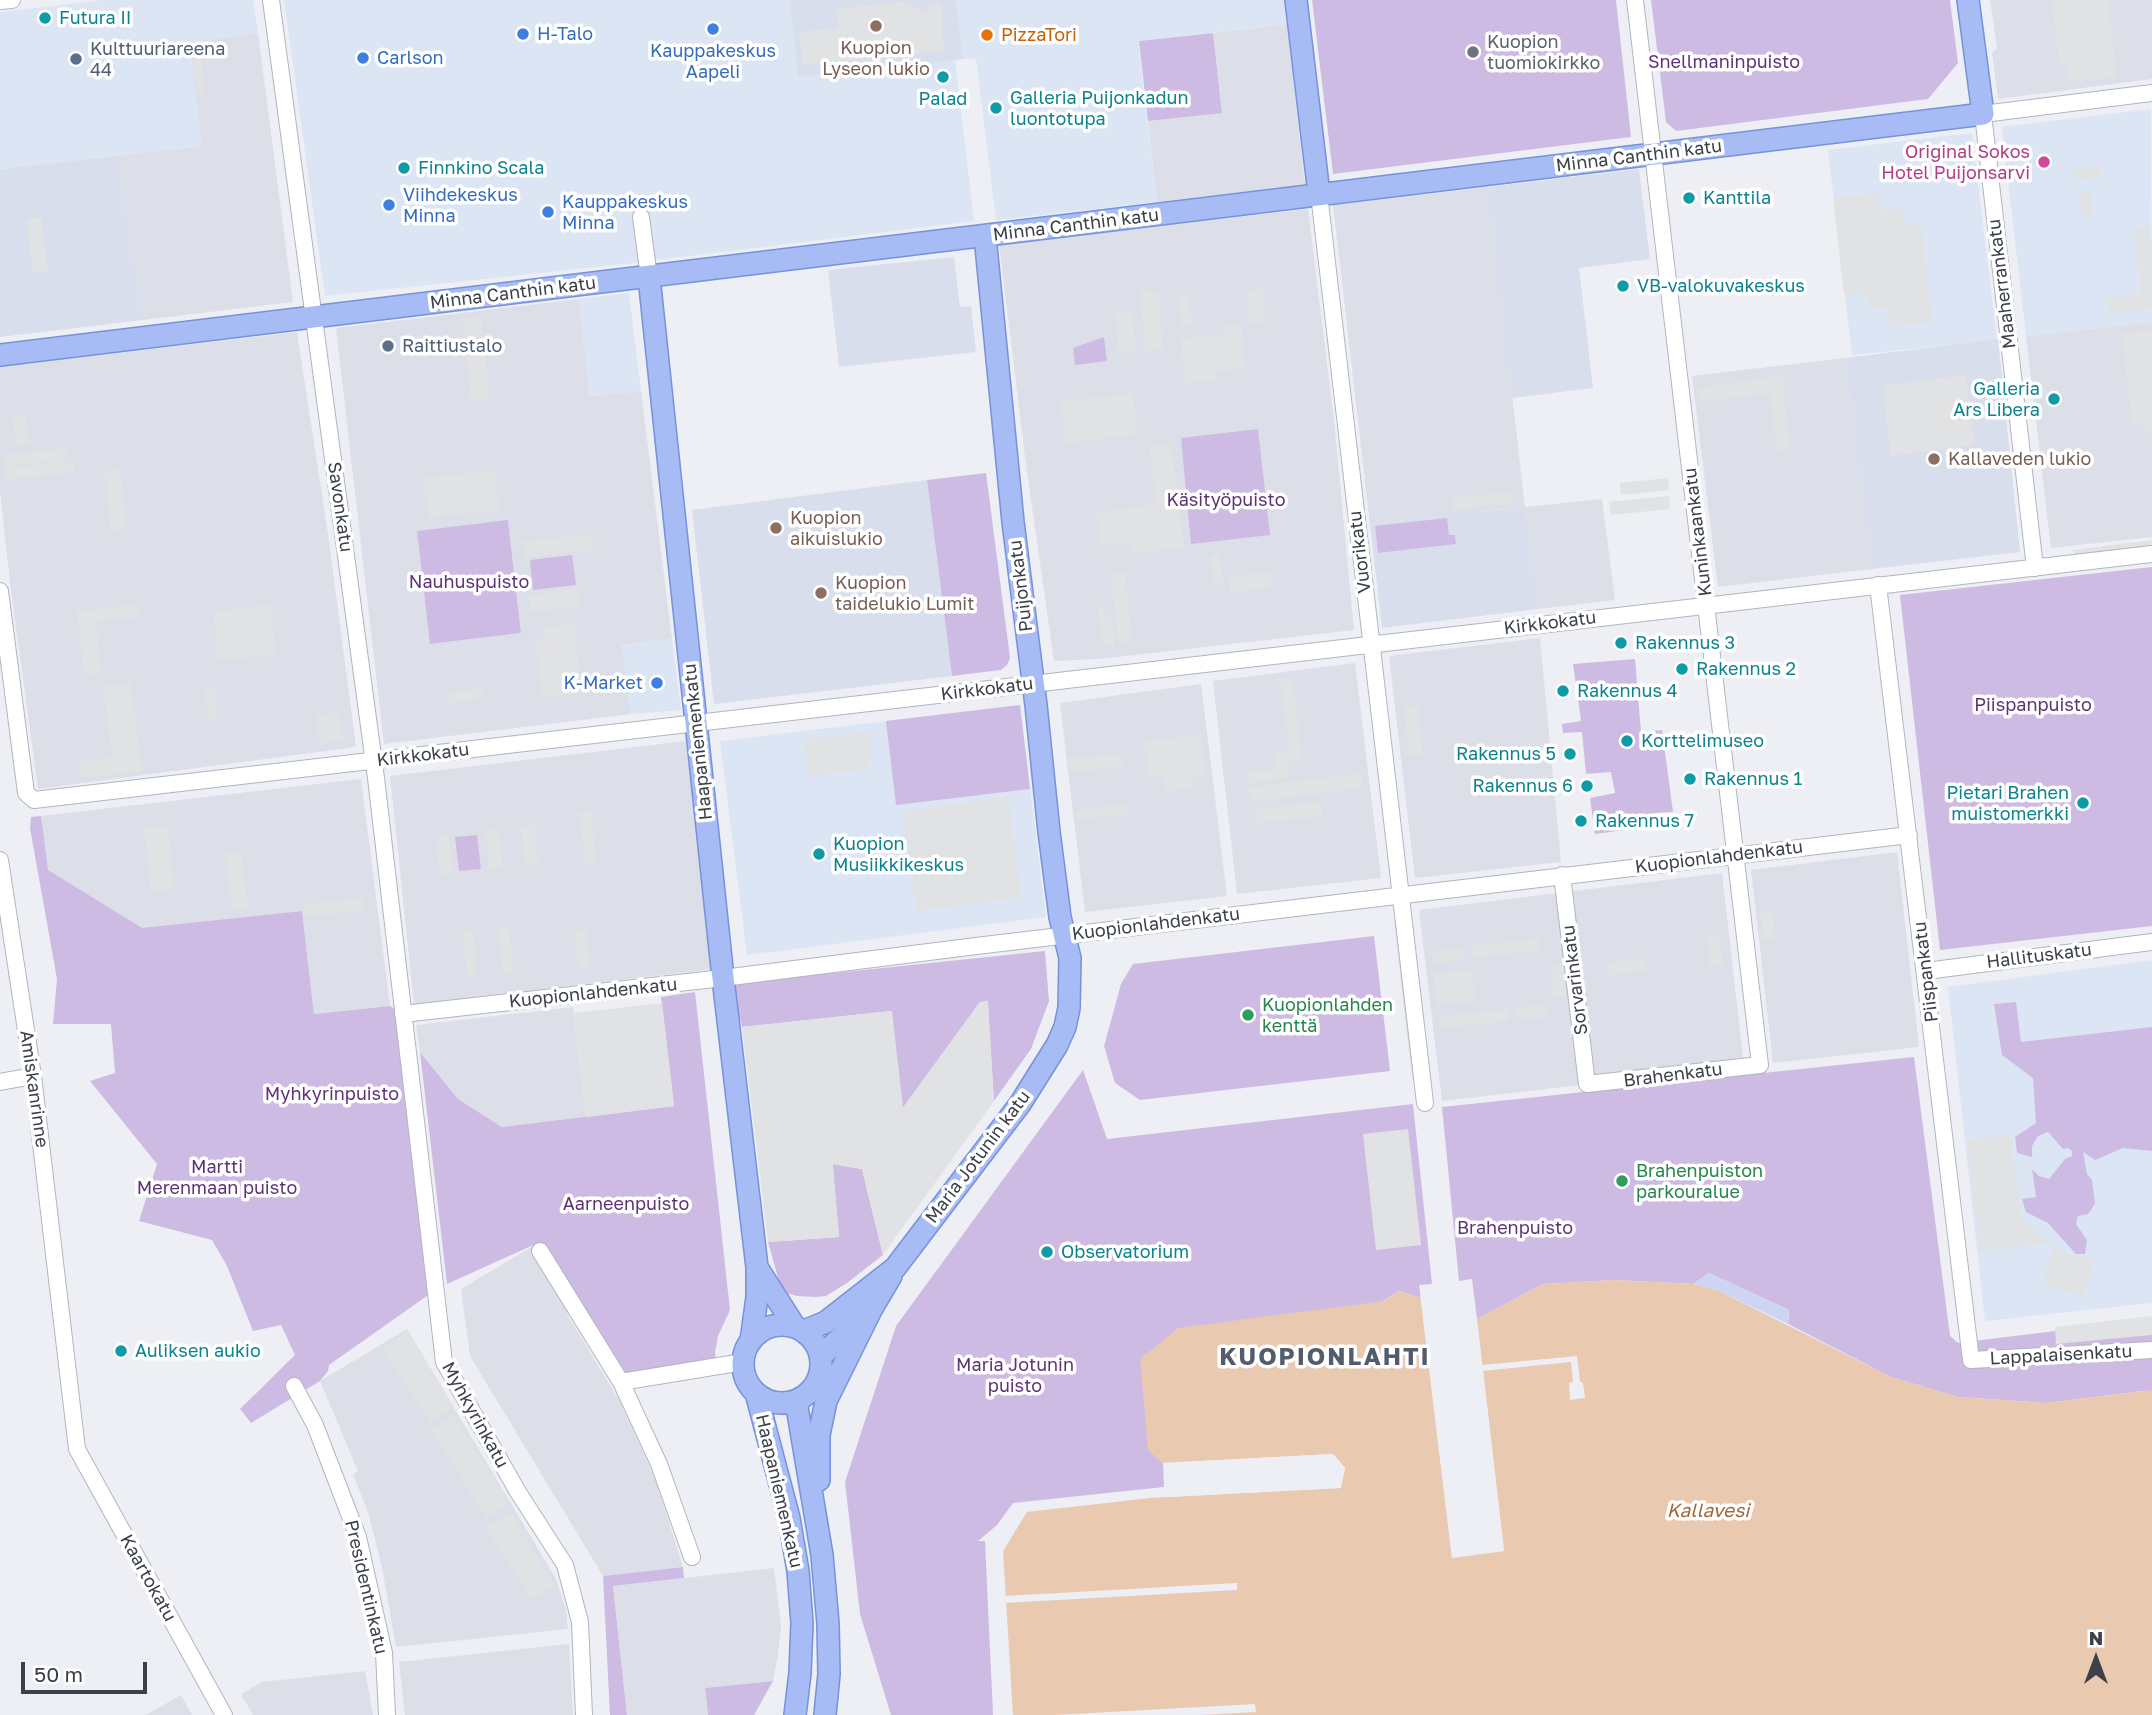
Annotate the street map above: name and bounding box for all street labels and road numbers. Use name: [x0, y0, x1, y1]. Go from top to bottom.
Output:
street label: Minna Canthin katu: [1555, 135, 1723, 177]
street label: Minna Canthin katu: [992, 204, 1160, 246]
street label: Maaherrankatu: [1983, 218, 2021, 350]
street label: Minna Canthin katu: [429, 272, 597, 314]
street label: Savonkatu: [323, 460, 357, 554]
street label: Kuninkaankatu: [1679, 466, 1717, 598]
street label: Vuorikatu: [1344, 510, 1376, 594]
street label: Puijonkatu: [1005, 539, 1037, 633]
street label: Kirkkokatu: [1502, 607, 1598, 639]
street label: Haapaniemenkatu: [679, 663, 717, 821]
street label: Kirkkokatu: [939, 673, 1035, 705]
street label: Kirkkokatu: [375, 739, 471, 771]
street label: Kuopionlahdenkatu: [1634, 836, 1804, 878]
street label: Kuopionlahdenkatu: [1071, 903, 1241, 945]
street label: Piispankatu: [1909, 920, 1943, 1024]
street label: Sorvarinkatu: [1558, 924, 1592, 1036]
street label: Hallituskatu: [1985, 939, 2093, 973]
street label: Kuopionlahdenkatu: [508, 973, 678, 1013]
street label: Amiskanrinne: [15, 1029, 53, 1149]
street label: Brahenkatu: [1622, 1058, 1724, 1092]
street label: Maria Jotunin katu: [921, 1086, 1035, 1228]
street label: Lappalaisenkatu: [1989, 1340, 2133, 1370]
street label: Myhkyrinkatu: [437, 1358, 513, 1472]
street label: Haapaniemenkatu: [751, 1412, 807, 1570]
street label: Presidentinkatu: [340, 1518, 392, 1656]
street label: Kaartokatu: [115, 1531, 181, 1625]

